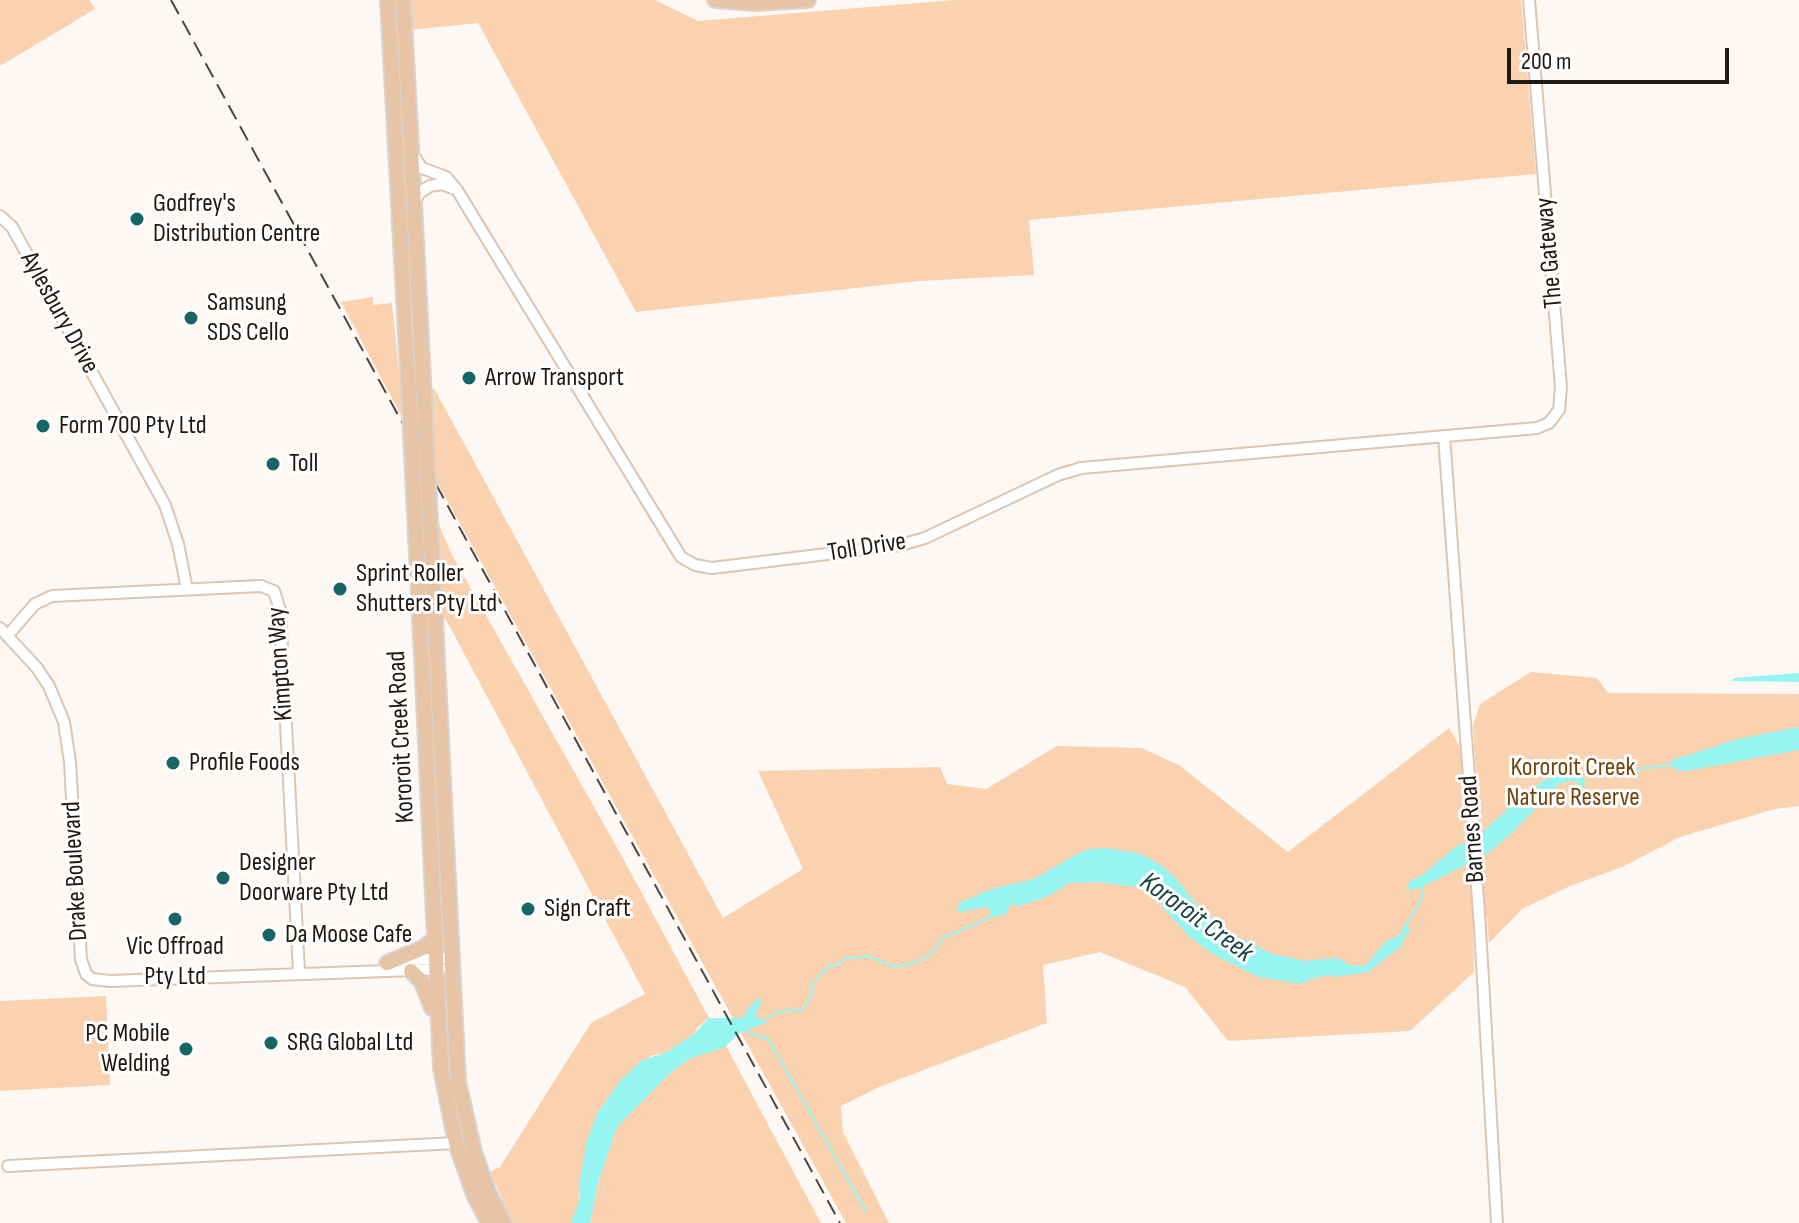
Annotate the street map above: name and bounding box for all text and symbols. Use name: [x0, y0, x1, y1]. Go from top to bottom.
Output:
scale bar: [1511, 32, 1733, 82]
text: 200 m: [1521, 47, 1572, 76]
place label: Godfrey's Distribution Centre: [153, 188, 320, 250]
street label: The Gateway: [1530, 196, 1570, 310]
marker: Godfrey's Distribution Centre: [128, 210, 146, 228]
street label: Aylesbury Drive: [13, 247, 105, 379]
place label: Samsung SDS Cello: [207, 287, 289, 348]
marker: Samsung SDS Cello: [182, 309, 200, 327]
place label: Arrow Transport: [485, 362, 624, 394]
marker: Arrow Transport: [460, 369, 478, 387]
place label: Form 700 Pty Ltd: [59, 410, 207, 442]
marker: Form 700 Pty Ltd: [34, 417, 52, 435]
place label: Toll: [289, 448, 318, 480]
marker: Toll: [264, 455, 282, 473]
street label: Toll Drive: [826, 526, 908, 570]
place label: Sprint Roller Shutters Pty Ltd: [356, 558, 497, 620]
marker: Sprint Roller Shutters Pty Ltd: [331, 580, 349, 598]
street label: Kimpton Way: [261, 606, 301, 722]
street label: Kororoit Creek Road: [382, 650, 422, 824]
place label: Profile Foods: [189, 747, 300, 779]
park label: Kororoit Creek Nature Reserve: [1506, 752, 1640, 814]
marker: Profile Foods: [164, 754, 182, 772]
street label: Barnes Road: [1454, 774, 1492, 884]
street label: Drake Boulevard: [57, 800, 95, 942]
place label: Designer Doorware Pty Ltd: [239, 847, 389, 908]
water label: Kororoit Creek: [1133, 866, 1259, 970]
marker: Designer Doorware Pty Ltd: [214, 869, 232, 887]
place label: Sign Craft: [544, 893, 631, 925]
marker: Sign Craft: [519, 900, 537, 918]
marker: Vic Offroad Pty Ltd: [166, 910, 184, 928]
place label: Da Moose Cafe: [285, 919, 412, 951]
marker: Da Moose Cafe: [260, 926, 278, 944]
place label: Vic Offroad Pty Ltd: [126, 931, 224, 992]
place label: PC Mobile Welding: [85, 1018, 170, 1080]
place label: SRG Global Ltd: [287, 1027, 413, 1059]
marker: SRG Global Ltd: [262, 1034, 280, 1052]
marker: PC Mobile Welding: [177, 1040, 195, 1058]

